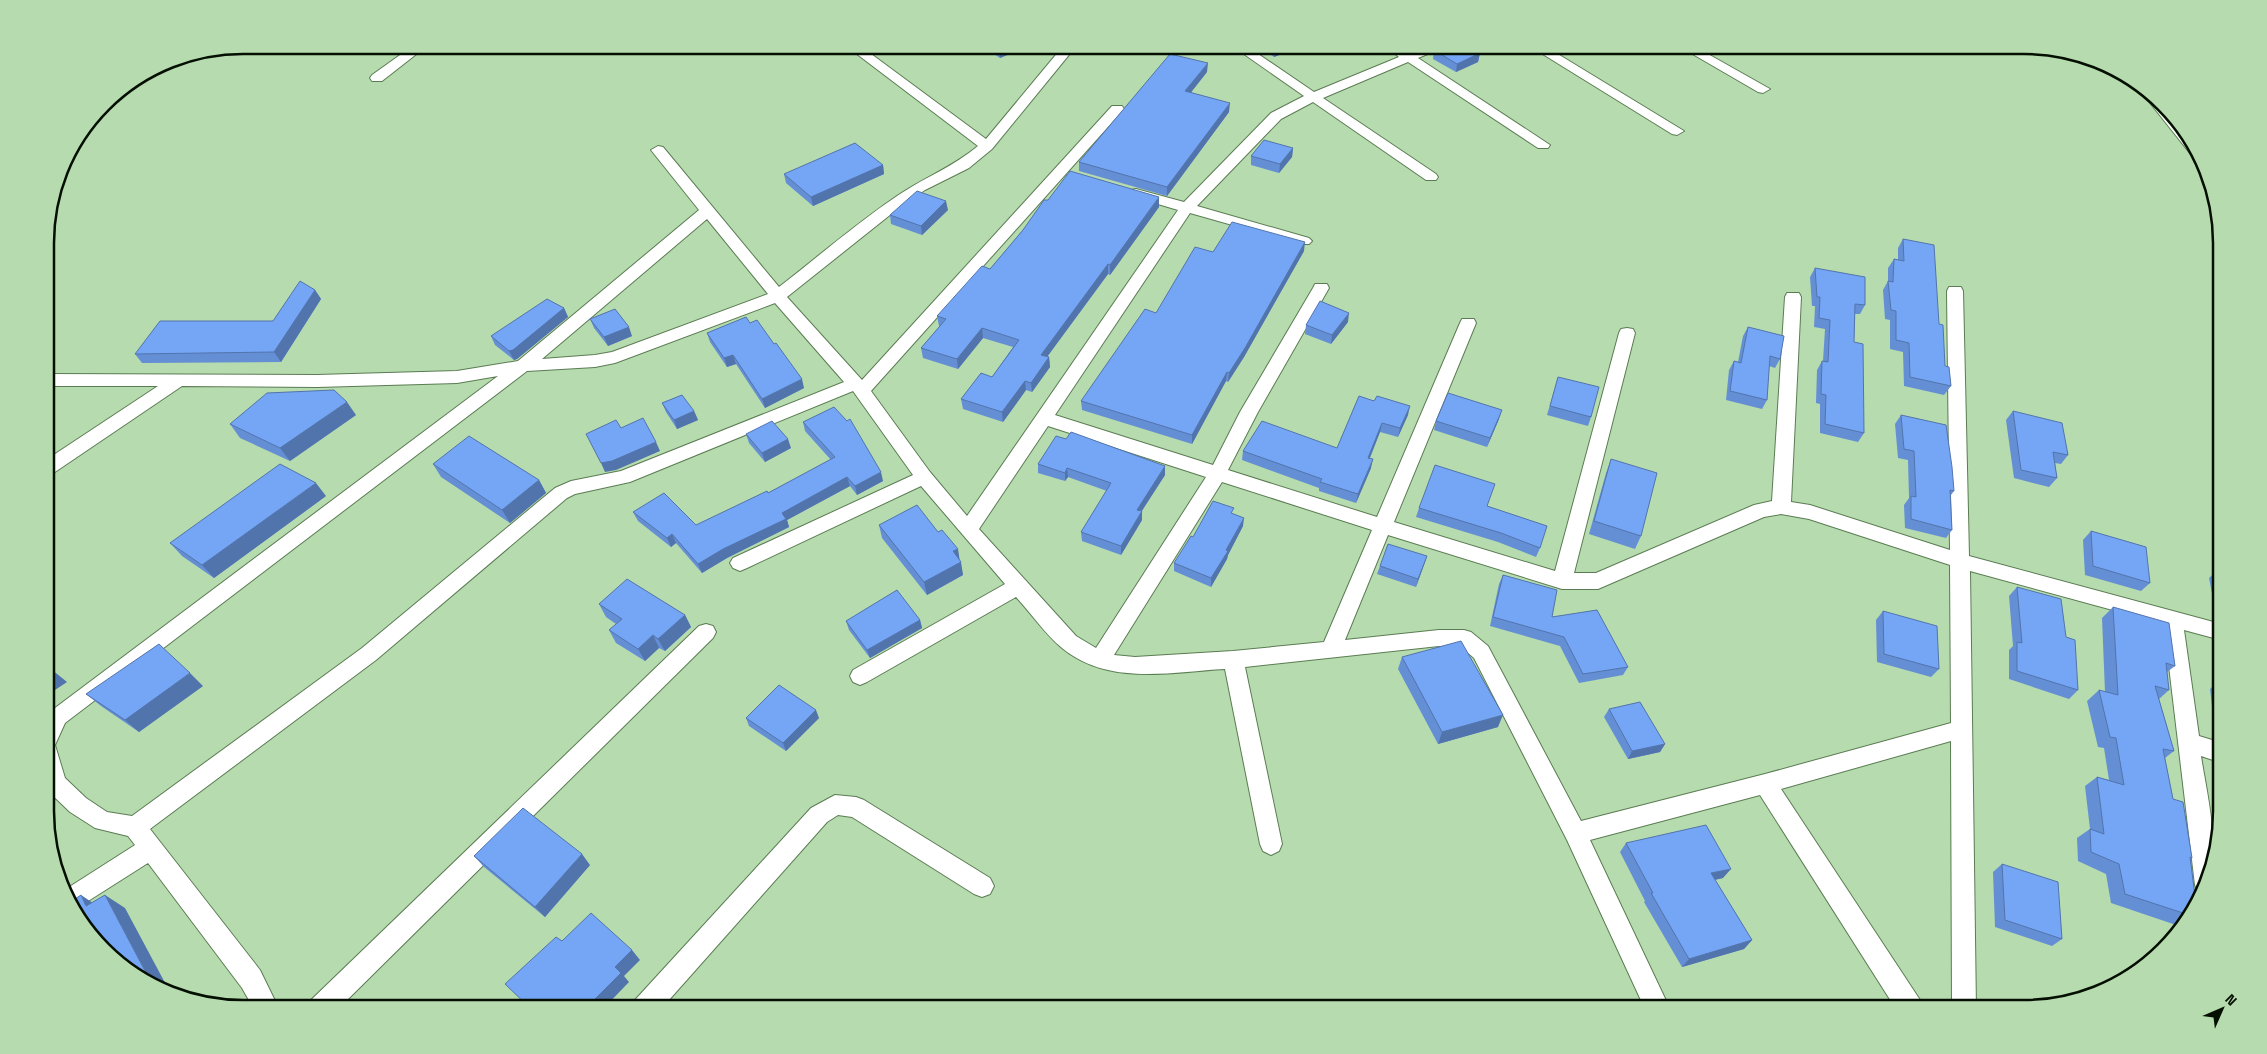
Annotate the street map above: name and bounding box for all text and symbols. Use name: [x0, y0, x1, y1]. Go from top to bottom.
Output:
north arrow: [2197, 984, 2247, 1034]
text: N: [2222, 990, 2241, 1009]

